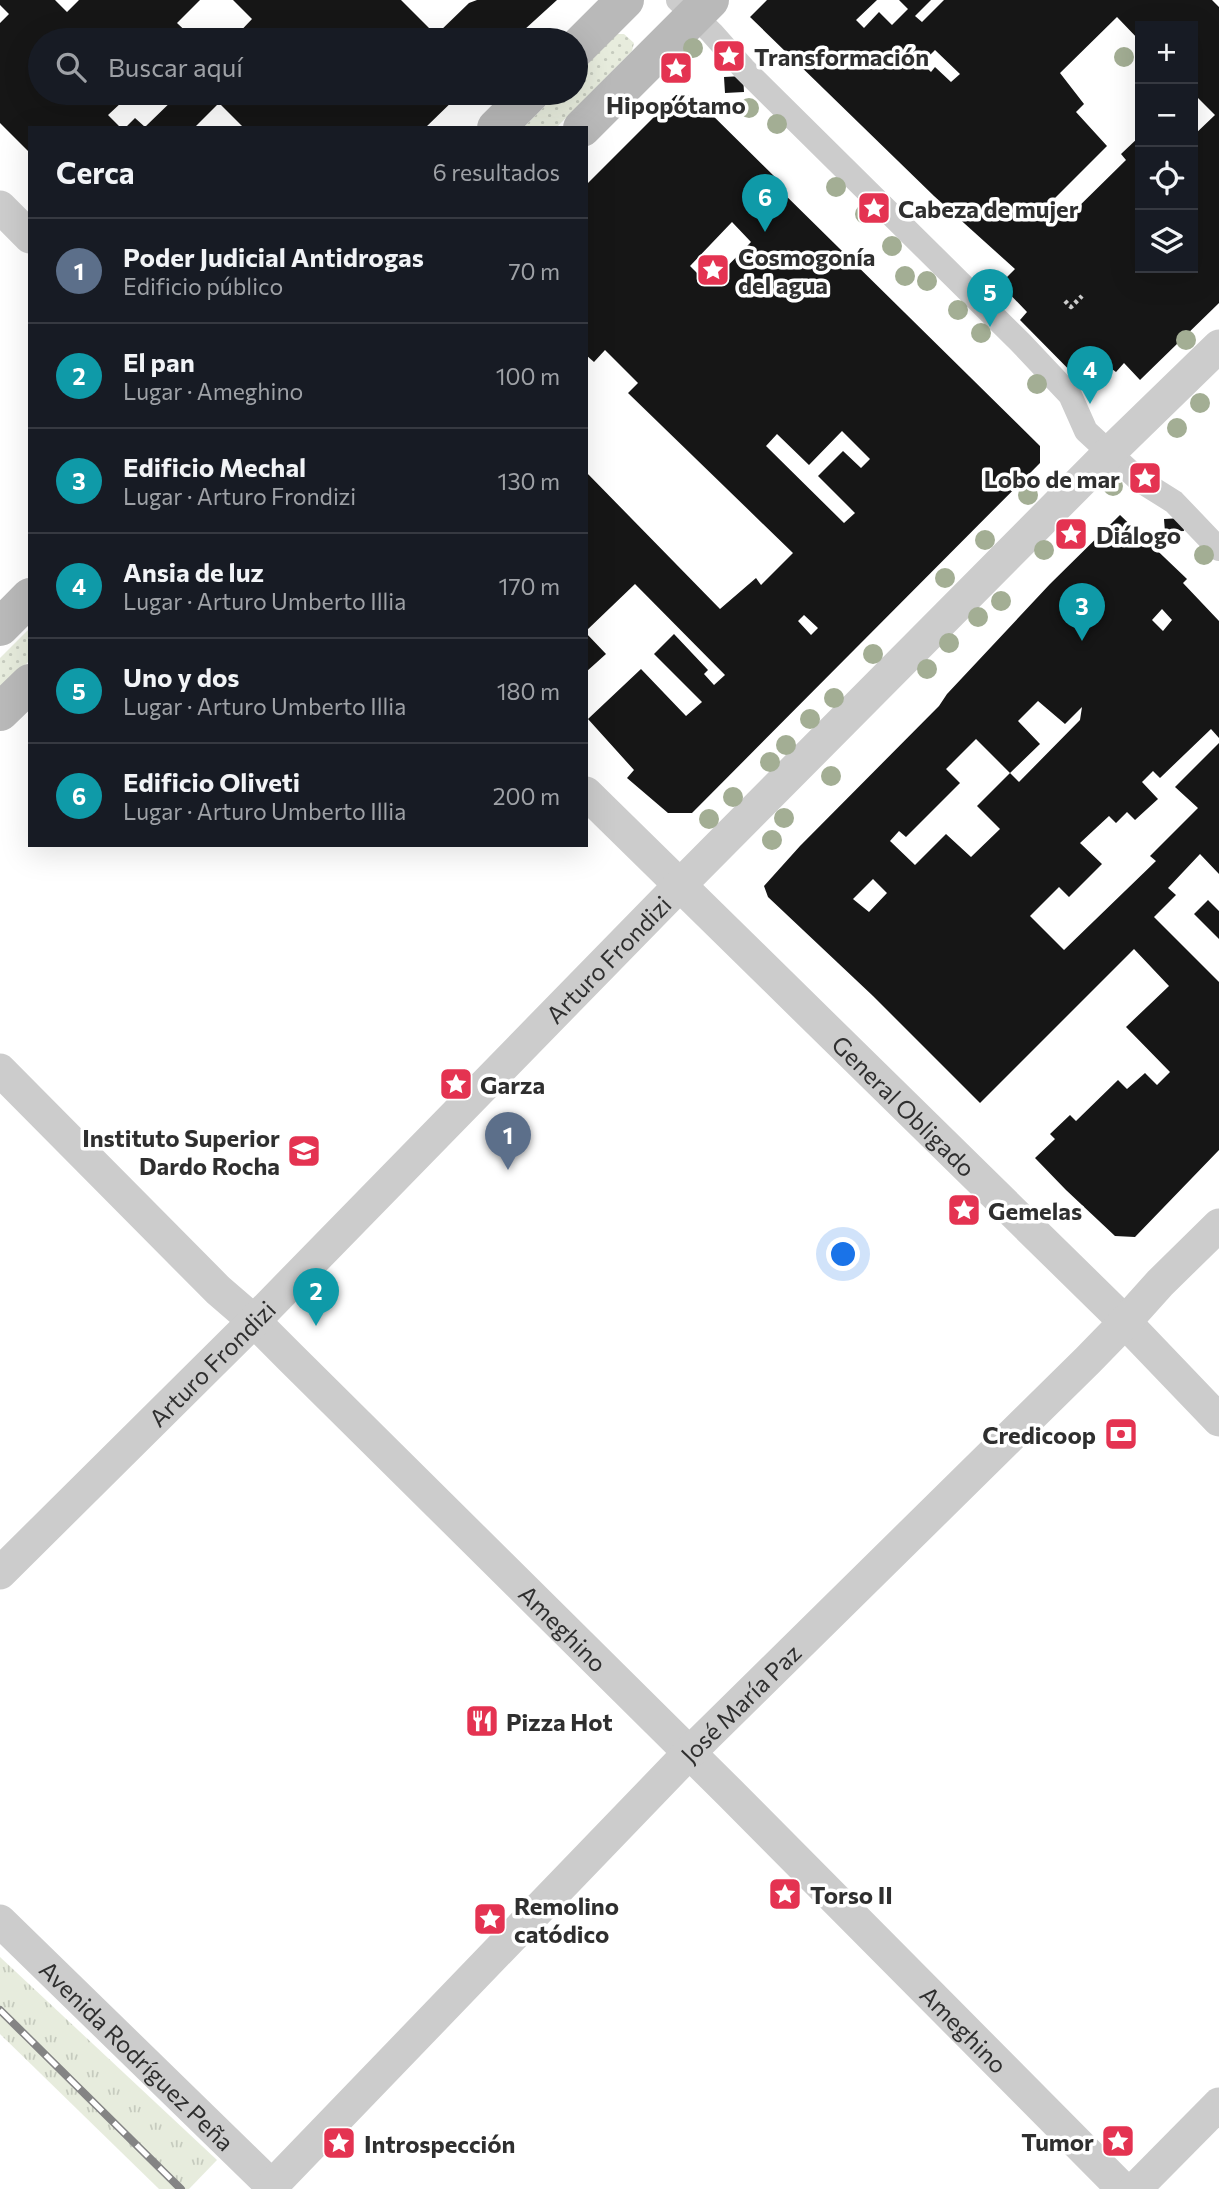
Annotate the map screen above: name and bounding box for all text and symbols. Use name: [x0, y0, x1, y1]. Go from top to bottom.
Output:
map controls: [1135, 21, 1198, 273]
button: +: [1135, 21, 1198, 84]
search box: [28, 28, 588, 105]
place icon: Transformación: [710, 37, 748, 75]
place label: Transformación: [754, 42, 929, 71]
icon: search: [52, 48, 90, 86]
place icon: Hipopótamo: [657, 49, 695, 87]
text: Buscar aquí: [108, 51, 243, 82]
button: −: [1135, 84, 1198, 147]
place label: Hipopótamo: [606, 90, 746, 119]
button: locate: [1135, 147, 1198, 210]
text: Cerca: [56, 153, 135, 190]
text: 6 resultados: [433, 158, 560, 186]
pin: 6: [742, 174, 788, 232]
place icon: Cabeza de mujer: [855, 189, 893, 227]
place label: Cabeza de mujer: [898, 194, 1079, 223]
button: layers: [1135, 210, 1198, 273]
text: Poder Judicial Antidrogas: [123, 241, 424, 272]
place label: Cosmogonía del agua: [738, 242, 875, 299]
place icon: Cosmogonía del agua: [694, 251, 732, 289]
text: 1: [74, 257, 84, 285]
text: 70 m: [508, 257, 560, 285]
pin: 5: [967, 269, 1013, 327]
text: Edificio público: [123, 272, 283, 300]
text: El pan: [123, 346, 195, 377]
pin: 4: [1067, 346, 1113, 404]
text: 2: [72, 362, 86, 390]
text: 100 m: [496, 362, 560, 390]
text: Lugar · Ameghino: [123, 377, 303, 405]
text: Edificio Mechal: [123, 451, 306, 482]
place icon: Lobo de mar: [1126, 459, 1164, 497]
place label: Lobo de mar: [984, 464, 1120, 493]
text: 3: [72, 467, 86, 495]
text: 130 m: [498, 467, 560, 495]
text: Lugar · Arturo Frondizi: [123, 482, 356, 510]
place icon: Diálogo: [1052, 515, 1090, 553]
place label: Diálogo: [1096, 520, 1181, 549]
text: Ansia de luz: [123, 556, 264, 587]
text: 4: [72, 572, 86, 600]
text: 170 m: [499, 572, 560, 600]
pin: 3: [1059, 583, 1105, 641]
text: Lugar · Arturo Umberto Illia: [123, 587, 406, 615]
text: Uno y dos: [123, 661, 239, 692]
text: 5: [72, 677, 86, 705]
text: 180 m: [497, 677, 560, 705]
text: Lugar · Arturo Umberto Illia: [123, 692, 406, 720]
text: Edificio Oliveti: [123, 766, 300, 797]
text: 6: [72, 782, 86, 810]
text: 200 m: [493, 782, 560, 810]
text: Lugar · Arturo Umberto Illia: [123, 797, 406, 825]
street label: Arturo Frondizi: [539, 889, 676, 1029]
street label: General Obligado: [827, 1029, 982, 1182]
place icon: Garza: [437, 1065, 475, 1103]
place label: Garza: [480, 1070, 545, 1099]
pin: 1: [485, 1112, 531, 1170]
place label: Instituto Superior Dardo Rocha: [82, 1123, 280, 1180]
school or university icon: Instituto Superior Dardo Rocha: [285, 1132, 323, 1170]
place icon: Gemelas: [945, 1191, 983, 1229]
place label: Gemelas: [988, 1196, 1082, 1225]
your location: [826, 1237, 860, 1271]
pin: 2: [293, 1268, 339, 1326]
street label: Arturo Frondizi: [142, 1294, 281, 1432]
bank icon: Credicoop: [1102, 1415, 1140, 1453]
place label: Credicoop: [982, 1420, 1096, 1449]
street label: Ameghino: [514, 1578, 613, 1677]
street label: José María Paz: [674, 1637, 806, 1768]
restaurant icon: Pizza Hot: [463, 1702, 501, 1740]
place label: Pizza Hot: [506, 1707, 613, 1736]
place icon: Torso II: [766, 1875, 804, 1913]
place label: Torso II: [810, 1880, 893, 1909]
place label: Remolino catódico: [514, 1891, 619, 1948]
place icon: Remolino catódico: [471, 1900, 509, 1938]
street label: Avenida Rodríguez Peña: [34, 1954, 241, 2156]
street label: Ameghino: [915, 1979, 1014, 2079]
place icon: Tumor: [1099, 2122, 1137, 2160]
place icon: Introspección: [320, 2124, 358, 2162]
place label: Tumor: [1021, 2127, 1094, 2156]
place label: Introspección: [364, 2129, 515, 2158]

